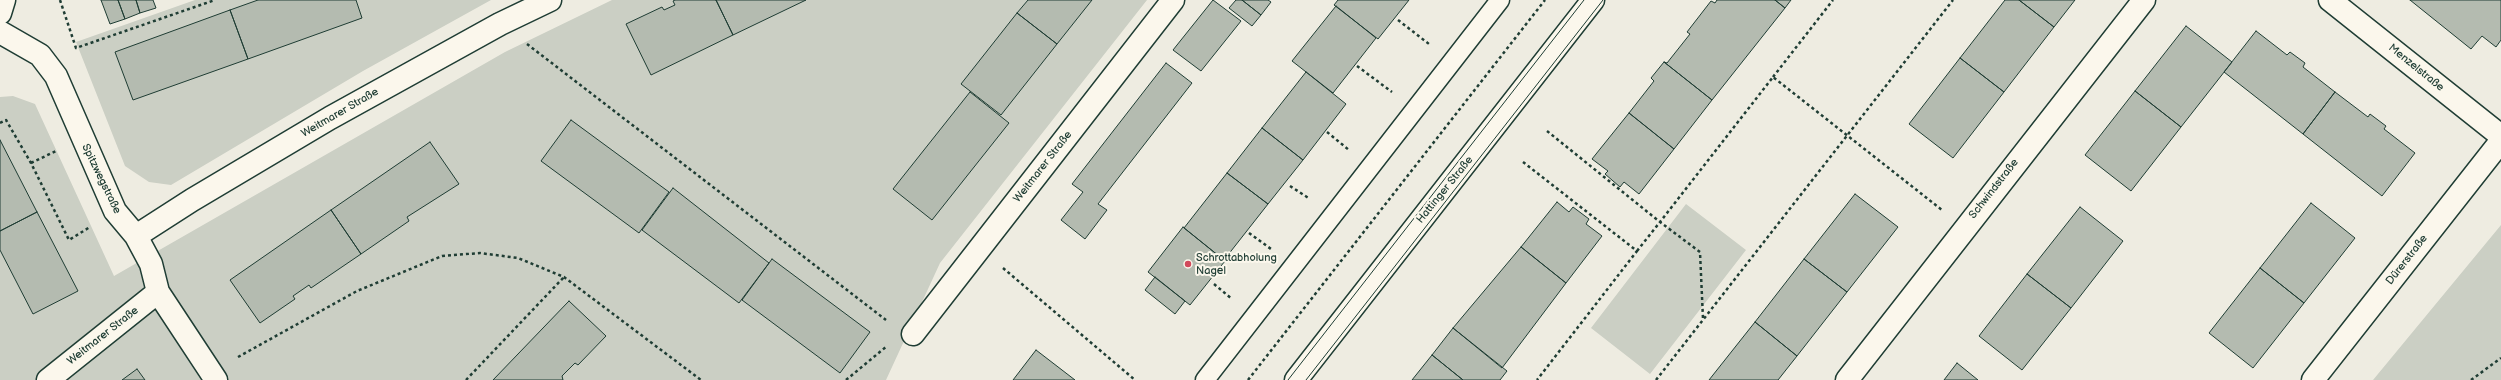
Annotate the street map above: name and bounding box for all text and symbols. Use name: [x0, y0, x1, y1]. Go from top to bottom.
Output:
street label: Menzelstraße: [2386, 42, 2446, 94]
street label: Weitmarer Straße: [299, 86, 381, 140]
street label: Weitmarer Straße: [1011, 129, 1075, 205]
street label: Spitzwegstraße: [78, 142, 124, 216]
street label: Hattinger Straße: [1414, 154, 1476, 226]
street label: Schwindstraße: [1967, 156, 2021, 222]
street label: Dürerstraße: [2383, 232, 2431, 288]
place label: Schrottabholung Nagel: [1196, 251, 1277, 277]
marker: Schrottabholung Nagel: [1183, 259, 1193, 269]
street label: Weitmarer Straße: [65, 304, 141, 368]

